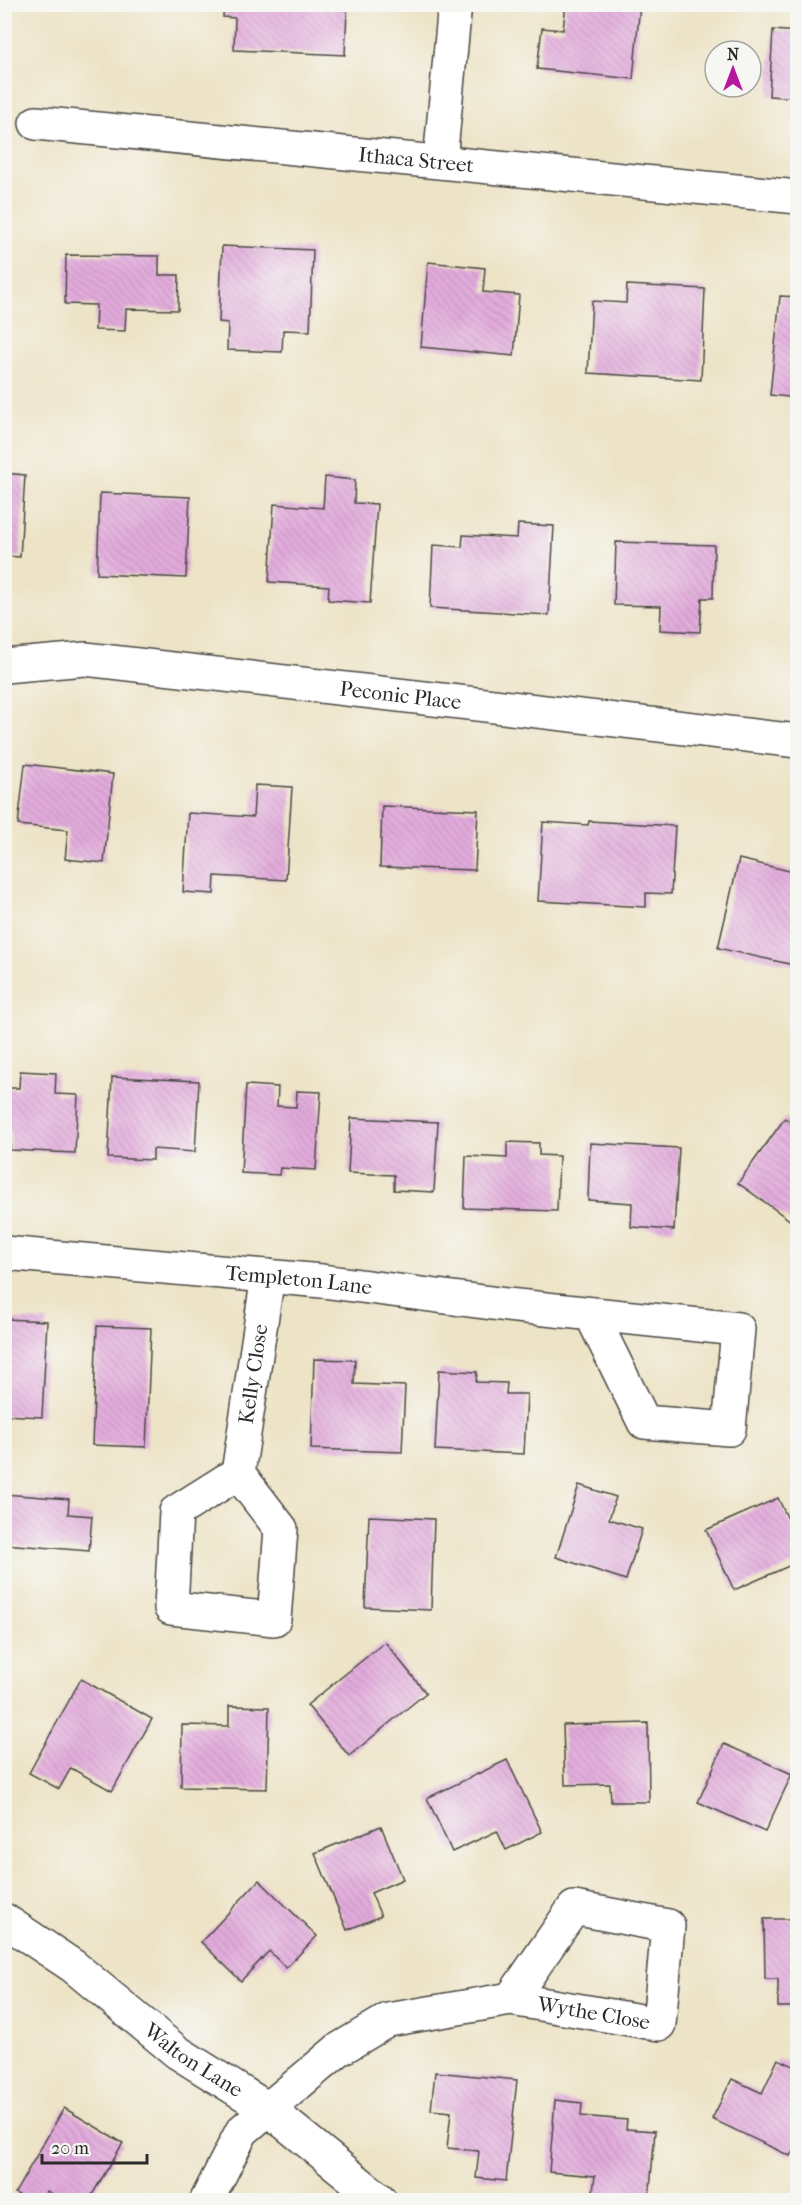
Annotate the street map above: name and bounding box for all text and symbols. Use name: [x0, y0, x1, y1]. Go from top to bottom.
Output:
north arrow: [703, 39, 763, 99]
text: N: [727, 45, 740, 64]
street label: Ithaca Street: [357, 142, 476, 178]
street label: Peconic Place: [338, 676, 463, 714]
street label: Templeton Lane: [224, 1261, 373, 1299]
street label: Kelly Close: [234, 1322, 273, 1426]
street label: Wythe Close: [535, 1991, 652, 2034]
street label: Walton Lane: [139, 2017, 247, 2102]
scale bar: [42, 2127, 147, 2165]
text: 20 m: [51, 2138, 89, 2159]

